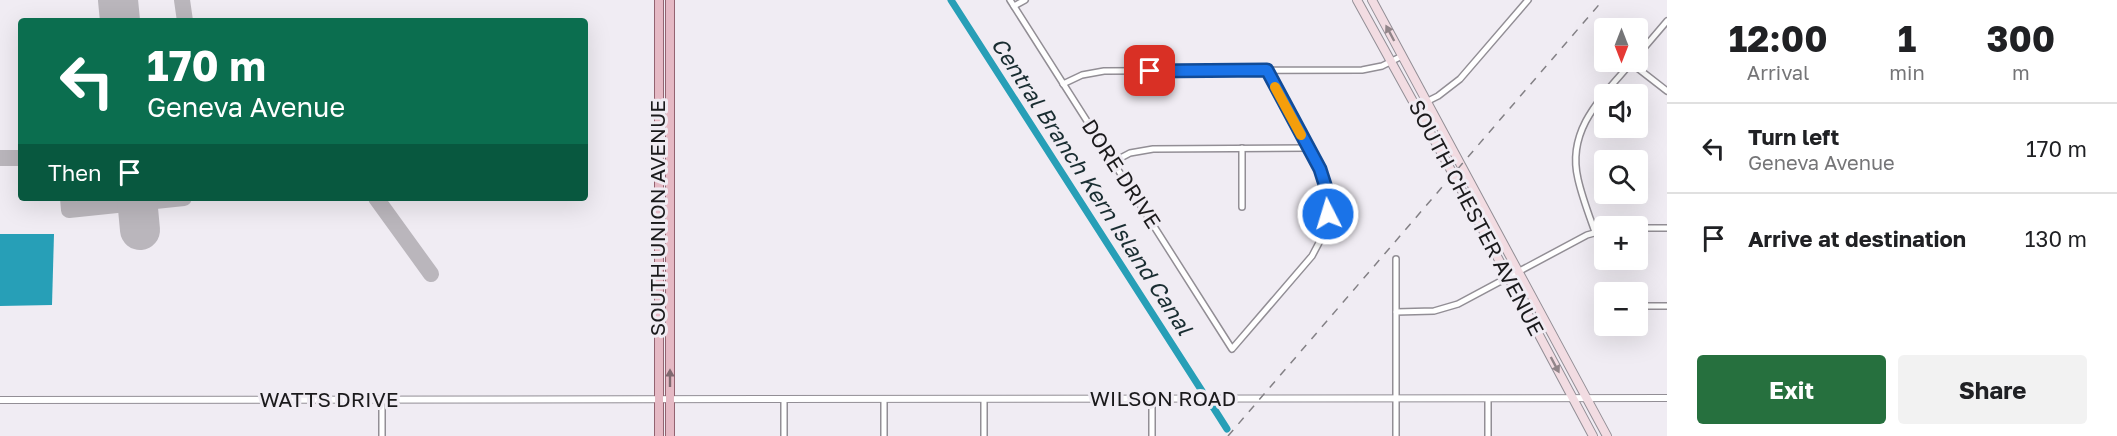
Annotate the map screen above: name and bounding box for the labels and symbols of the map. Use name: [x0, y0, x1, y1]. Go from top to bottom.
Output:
north arrow: [1594, 18, 1648, 72]
one-way arrow: [1385, 25, 1395, 42]
water label: Central Branch Kern Island Canal: [986, 32, 1199, 340]
pin: [1124, 45, 1175, 96]
street label: SOUTH CHESTER AVENUE: [1404, 95, 1550, 340]
street label: SOUTH UNION AVENUE: [644, 100, 670, 336]
street label: DORE DRIVE: [1077, 114, 1167, 233]
position arrow: [1296, 182, 1360, 246]
one-way arrow: [1550, 357, 1560, 374]
one-way arrow: [665, 368, 675, 387]
street label: WILSON ROAD: [1090, 385, 1236, 411]
street label: WATTS DRIVE: [259, 386, 399, 412]

